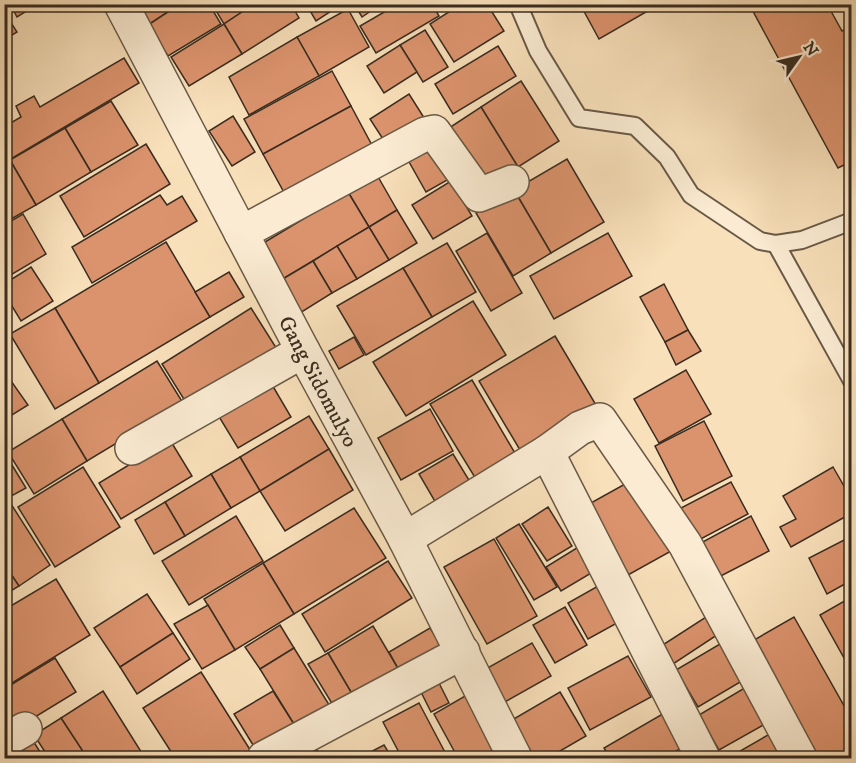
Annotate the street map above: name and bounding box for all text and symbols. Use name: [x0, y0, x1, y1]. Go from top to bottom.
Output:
north arrow: [769, 27, 829, 87]
text: N: [799, 38, 823, 60]
street label: Gang Sidomulyo: [272, 311, 364, 452]

